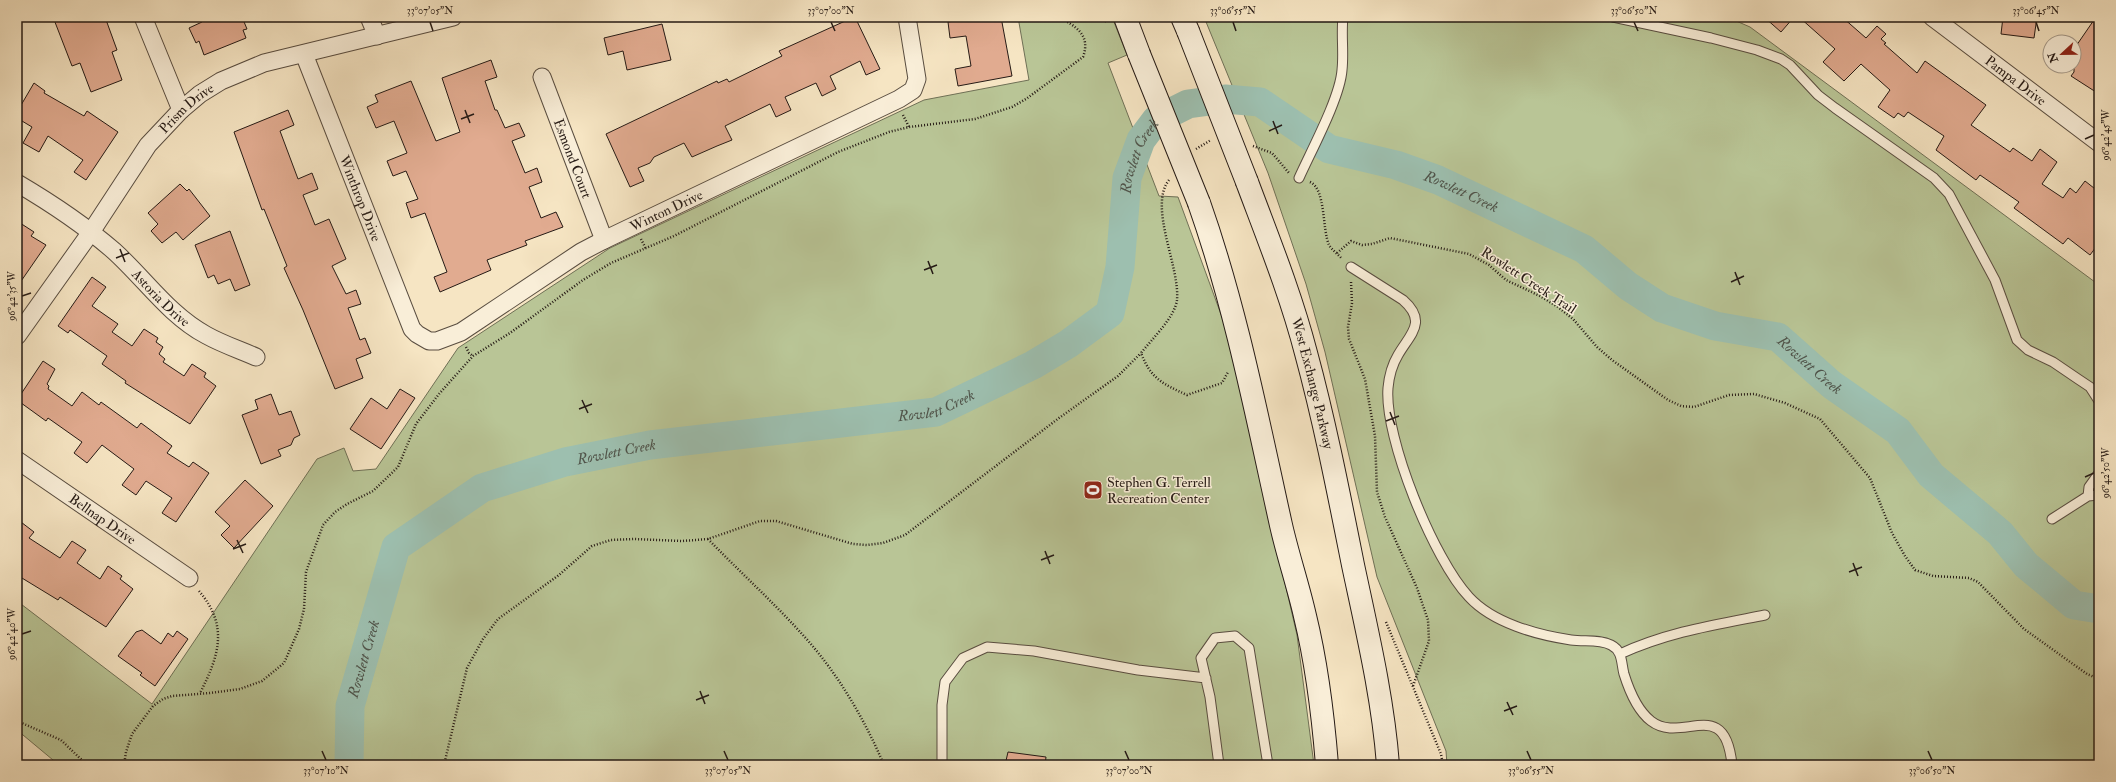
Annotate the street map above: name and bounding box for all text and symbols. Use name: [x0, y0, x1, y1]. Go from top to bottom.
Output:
text: 33°07'05"N: [407, 5, 453, 17]
text: 33°07'00"N: [807, 5, 855, 17]
text: 33°06'55"N: [1210, 5, 1256, 17]
text: 33°06'50"N: [1611, 5, 1657, 17]
text: 33°06'45"N: [2012, 5, 2060, 17]
north arrow: [2042, 34, 2082, 74]
text: N: [2045, 49, 2061, 65]
street label: Pampa Drive: [1982, 52, 2050, 109]
street label: Prism Drive: [156, 80, 217, 137]
text: 96°42'45"W: [2100, 109, 2112, 162]
water label: Rowlett Creek: [1117, 115, 1163, 195]
street label: Esmond Court: [550, 116, 595, 201]
street label: Winthrop Drive: [335, 152, 385, 244]
water label: Rowlett Creek: [1420, 166, 1501, 217]
street label: Winton Drive: [626, 186, 706, 236]
street label: Rowlett Creek Trail: [1478, 243, 1580, 318]
street label: Astoria Drive: [127, 265, 193, 331]
text: 96°42'35"W: [6, 270, 18, 322]
street label: West Exchange Parkway: [1287, 315, 1337, 452]
water label: Rowlett Creek: [1772, 331, 1845, 399]
water label: Rowlett Creek: [896, 386, 978, 426]
water label: Rowlett Creek: [574, 435, 657, 470]
text: 96°42'50"W: [2100, 447, 2112, 499]
place label: Stephen G. Terrell Recreation Center: [1107, 474, 1211, 507]
sports icon: Stephen G. Terrell Recreation Center: [1082, 479, 1104, 501]
street label: Bellnap Drive: [66, 490, 139, 548]
text: 96°42'40"W: [6, 607, 18, 661]
water label: Rowlett Creek: [344, 618, 384, 701]
text: 33°07'10"N: [303, 765, 349, 777]
text: 33°07'05"N: [705, 765, 751, 777]
text: 33°07'00"N: [1105, 765, 1153, 777]
text: 33°06'55"N: [1508, 765, 1554, 777]
text: 33°06'50"N: [1909, 765, 1955, 777]

